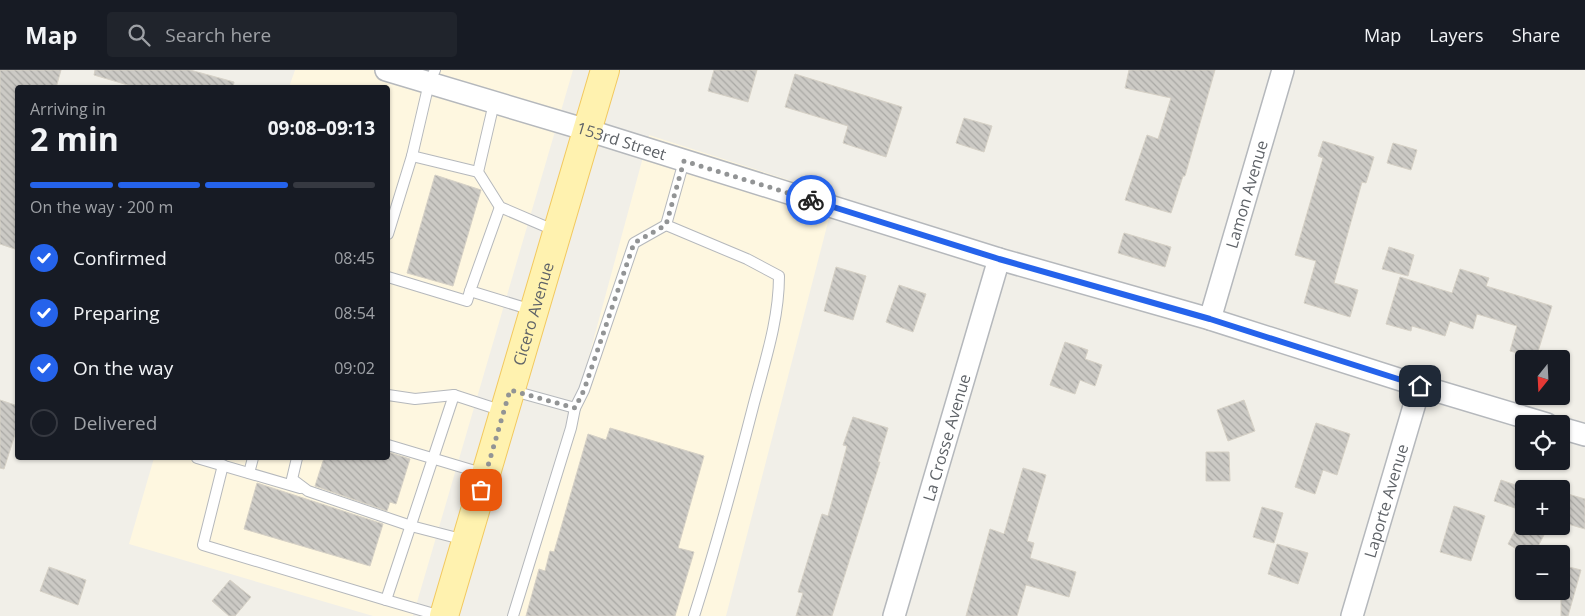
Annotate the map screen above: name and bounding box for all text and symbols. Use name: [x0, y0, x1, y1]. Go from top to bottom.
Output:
search box: [107, 12, 457, 57]
text: Map: [25, 18, 77, 51]
icon: search: [125, 21, 153, 49]
text: Search here: [165, 22, 271, 48]
text: Map: [1364, 23, 1401, 47]
text: Layers: [1429, 23, 1484, 47]
text: Share: [1512, 23, 1560, 47]
text: Arriving in: [30, 98, 106, 120]
text: 09:08–09:13: [268, 115, 375, 141]
text: 2 min: [30, 117, 119, 160]
street label: 153rd Street: [574, 117, 669, 165]
street label: Lamon Avenue: [1220, 138, 1273, 251]
courier: [786, 175, 836, 225]
icon: bike: [797, 186, 825, 214]
text: On the way · 200 m: [30, 196, 173, 218]
icon: check: [30, 244, 58, 272]
text: Confirmed: [73, 245, 167, 271]
text: 08:45: [334, 247, 375, 269]
street label: Cicero Avenue: [507, 260, 559, 368]
icon: check: [30, 299, 58, 327]
text: Preparing: [73, 300, 160, 326]
text: 08:54: [334, 302, 375, 324]
north arrow: [1515, 350, 1570, 405]
map controls: [1515, 350, 1570, 600]
icon: check: [30, 354, 58, 382]
text: On the way: [73, 355, 173, 381]
text: 09:02: [334, 357, 375, 379]
pin: [1399, 365, 1441, 407]
street label: La Crosse Avenue: [917, 371, 976, 504]
icon: home: [1406, 372, 1434, 400]
text: Delivered: [73, 410, 157, 436]
button: locate: [1515, 415, 1570, 470]
street label: Laporte Avenue: [1359, 441, 1413, 561]
pin: [460, 469, 502, 511]
icon: bag: [467, 476, 495, 504]
button: +: [1515, 480, 1570, 535]
button: −: [1515, 545, 1570, 600]

